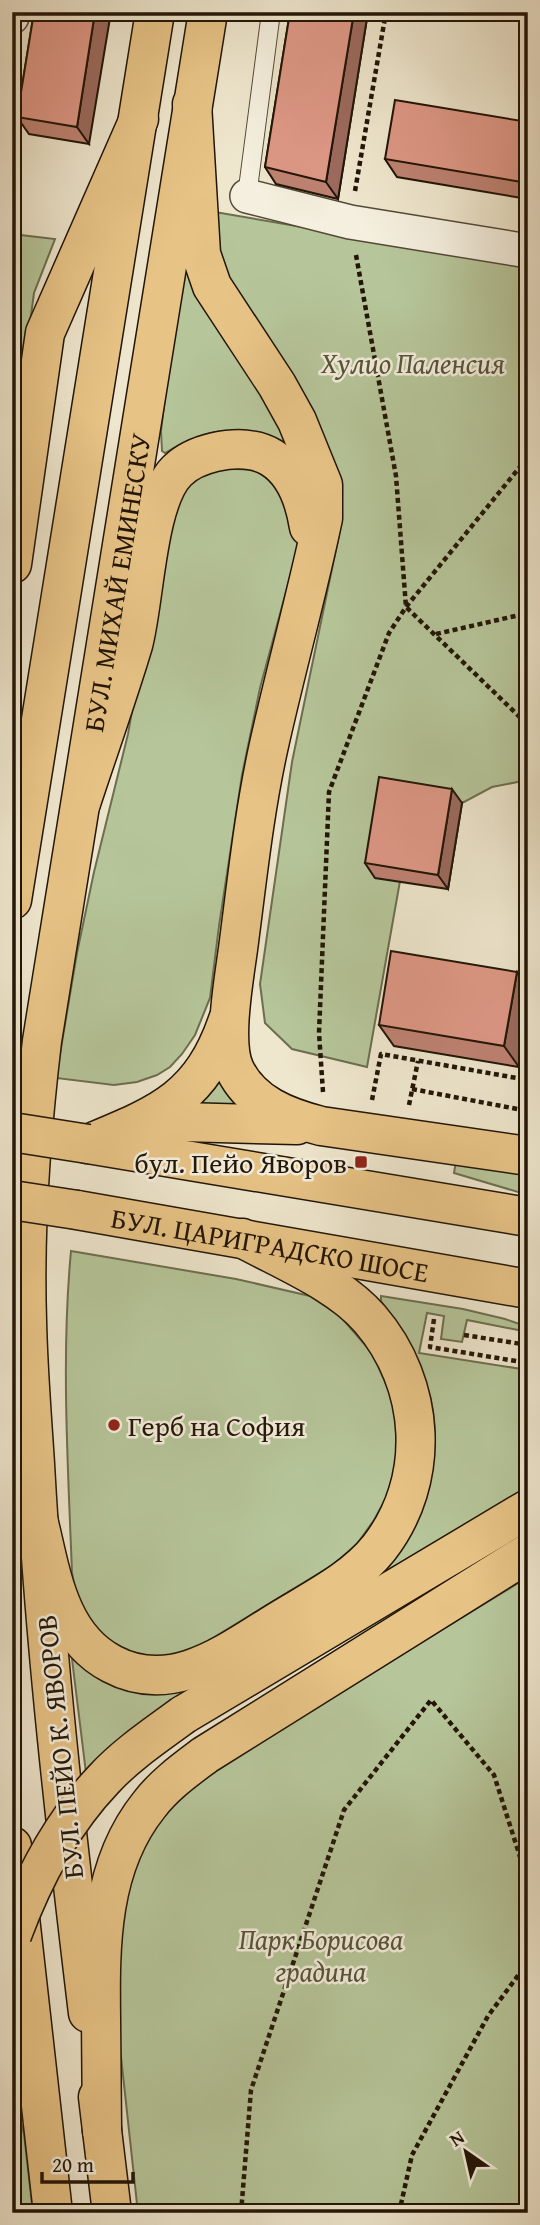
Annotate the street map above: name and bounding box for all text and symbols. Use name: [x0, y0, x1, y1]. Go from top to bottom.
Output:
park label: Хулио Паленсия: [320, 342, 505, 383]
street label: БУЛ. МИХАЙ ЕМИНЕСКУ: [72, 430, 160, 734]
place label: бул. Пейо Яворов: [134, 1142, 347, 1183]
marker: бул. Пейо Яворов: [353, 1154, 369, 1170]
street label: БУЛ. ЦАРИГРАДСКО ШОСЕ: [108, 1196, 432, 1292]
place label: Герб на София: [128, 1405, 305, 1446]
marker: Герб на София: [106, 1417, 122, 1433]
street label: БУЛ. ПЕЙО К. ЯВОРОВ: [25, 1613, 93, 1881]
park label: Парк Борисова градина: [239, 1918, 403, 1991]
north arrow: [432, 2116, 502, 2186]
text: N: [443, 2123, 470, 2153]
scale bar: [42, 2141, 133, 2185]
text: 20 m: [52, 2149, 94, 2180]

